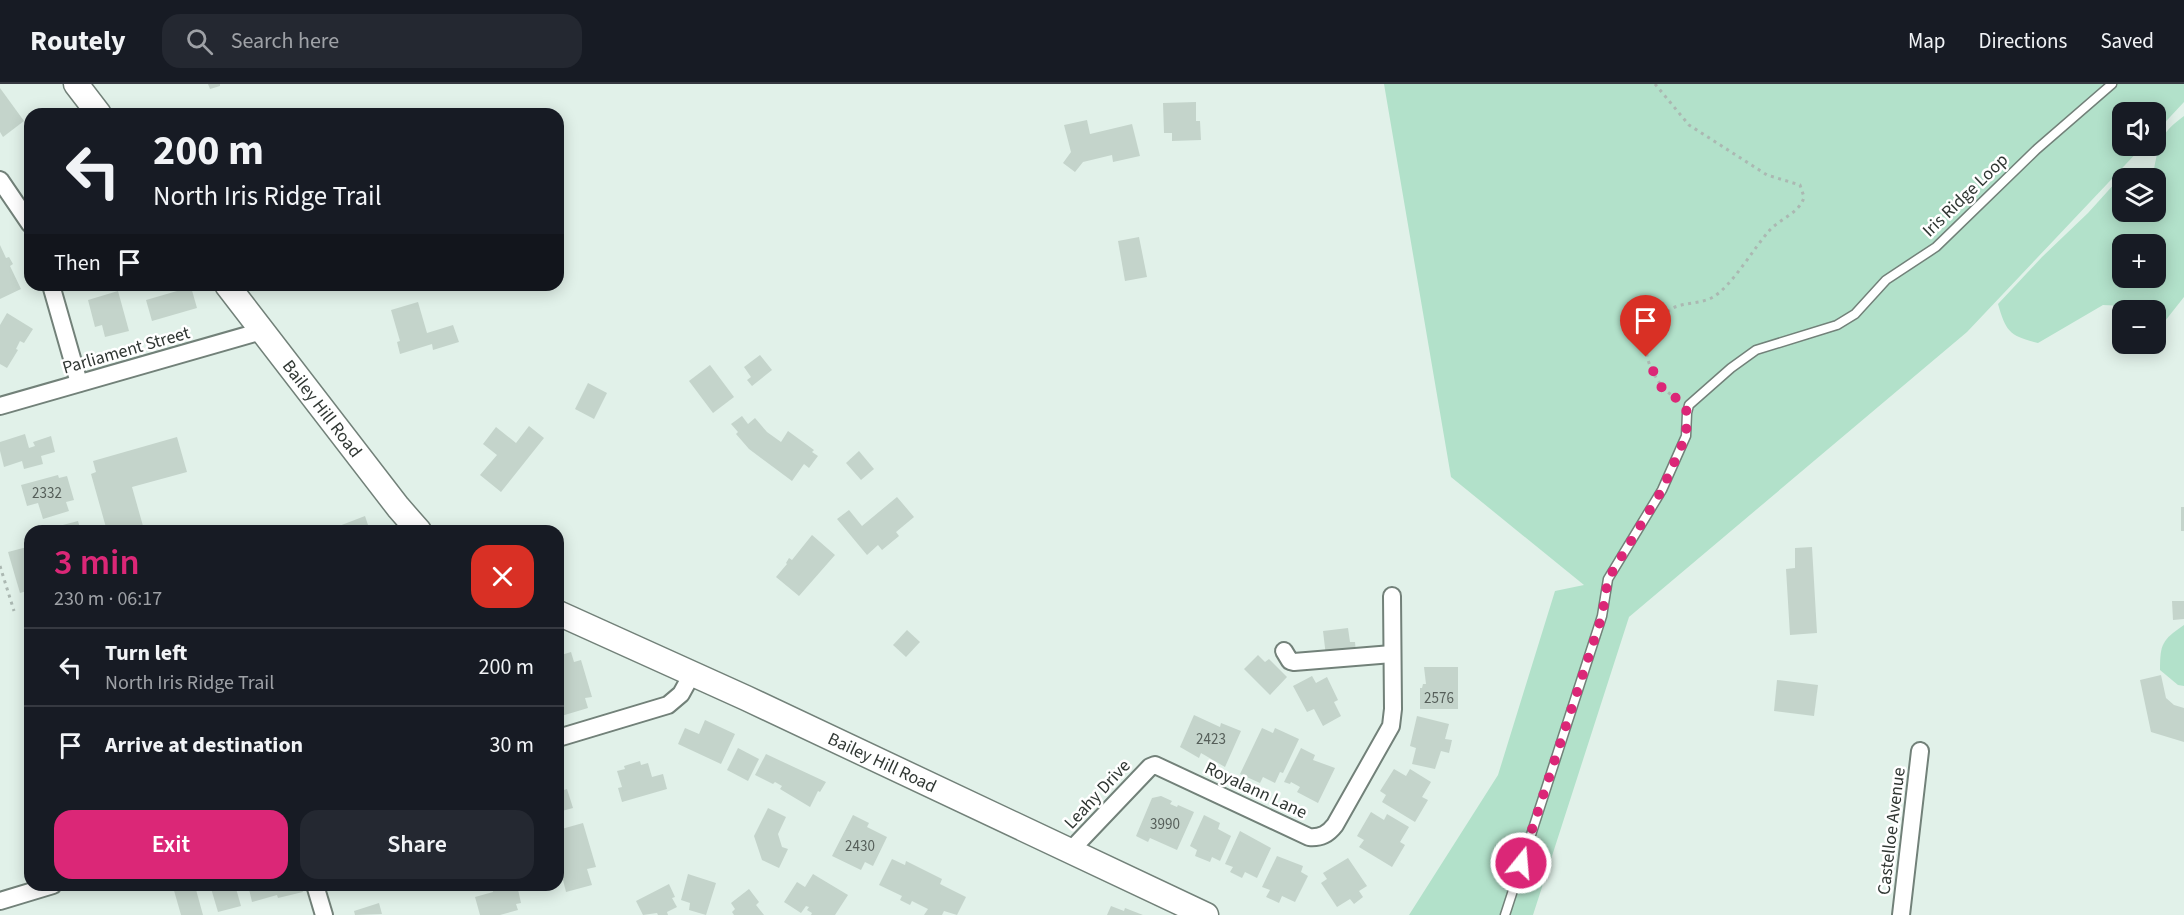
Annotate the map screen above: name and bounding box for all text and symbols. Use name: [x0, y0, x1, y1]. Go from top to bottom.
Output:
search box: [162, 14, 582, 68]
text: Routely: [30, 21, 126, 61]
icon: search: [183, 25, 216, 58]
text: Search here: [231, 25, 339, 57]
text: Map: [1908, 26, 1946, 56]
text: Directions: [1979, 26, 2067, 56]
text: Saved: [2100, 26, 2154, 56]
map controls: [2112, 102, 2166, 354]
button: sound: [2112, 102, 2166, 156]
text: 200 m: [153, 121, 264, 181]
icon: left: [54, 132, 132, 210]
street label: Iris Ridge Loop: [1917, 148, 2014, 243]
button: layers: [2112, 168, 2166, 222]
text: North Iris Ridge Trail: [153, 177, 382, 216]
button: +: [2112, 234, 2166, 288]
icon: arrive: [113, 246, 146, 279]
text: Then: [54, 247, 101, 279]
pin: [1620, 295, 1671, 357]
button: −: [2112, 300, 2166, 354]
icon: arrive: [1629, 304, 1662, 337]
street label: Parliament Street: [60, 320, 193, 381]
street label: Bailey Hill Road: [276, 355, 368, 463]
house number: 2332: [32, 483, 62, 504]
text: 3 min: [54, 537, 140, 588]
button: close: [471, 545, 534, 608]
text: 230 m · 06:17: [54, 585, 162, 613]
text: Turn left: [105, 637, 187, 669]
icon: left: [54, 651, 87, 684]
text: 200 m: [479, 651, 534, 683]
text: North Iris Ridge Trail: [105, 669, 274, 697]
house number: 2576: [1424, 688, 1454, 709]
street label: Bailey Hill Road: [824, 726, 940, 799]
icon: arrive: [54, 729, 87, 762]
text: Arrive at destination: [105, 729, 303, 761]
text: 30 m: [489, 729, 534, 761]
house number: 2423: [1196, 729, 1226, 750]
street label: Leahy Drive: [1059, 754, 1136, 835]
street label: Royalann Lane: [1200, 756, 1311, 825]
street label: Castelloe Avenue: [1871, 766, 1912, 896]
button: Exit: [54, 810, 288, 879]
button: Share: [300, 810, 534, 879]
house number: 3990: [1150, 814, 1180, 835]
position arrow: [1489, 831, 1553, 895]
house number: 2430: [845, 836, 875, 857]

